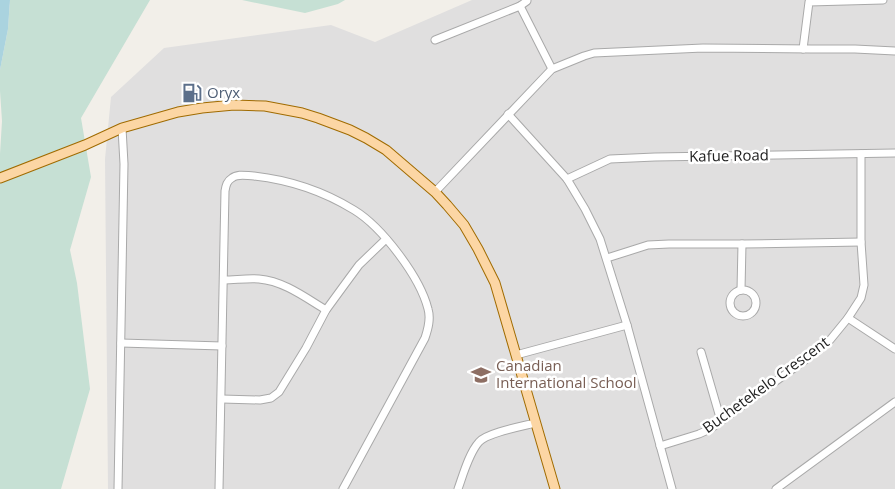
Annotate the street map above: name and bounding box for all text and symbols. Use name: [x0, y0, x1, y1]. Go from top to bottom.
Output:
fuel station icon: Oryx: [181, 82, 203, 104]
place label: Oryx: [207, 82, 240, 102]
street label: Kafue Road: [689, 144, 769, 166]
street label: Buchetekelo Crescent: [698, 331, 833, 437]
place label: Canadian International School: [496, 355, 637, 392]
school or university icon: Canadian International School: [470, 364, 492, 386]

